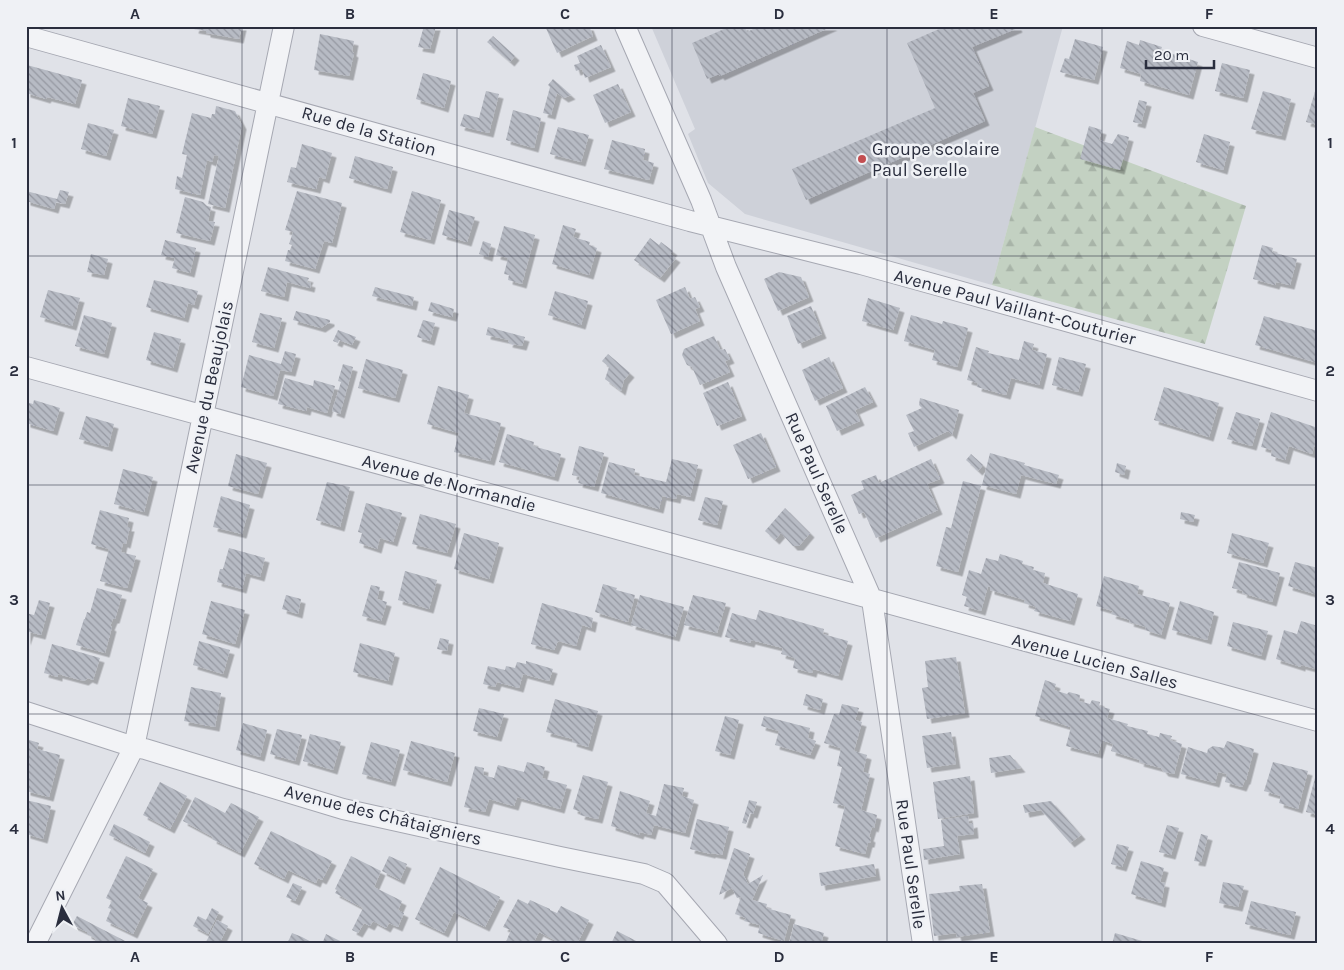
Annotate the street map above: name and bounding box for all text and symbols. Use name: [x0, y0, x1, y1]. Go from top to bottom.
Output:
text: A: [130, 4, 140, 23]
text: B: [345, 4, 355, 23]
text: C: [560, 4, 570, 23]
text: D: [774, 4, 785, 23]
text: E: [989, 4, 999, 23]
text: F: [1205, 4, 1214, 23]
scale bar: [1146, 38, 1214, 70]
text: 20 m: [1154, 46, 1189, 64]
street label: Rue de la Station: [299, 101, 439, 161]
text: 1: [11, 133, 17, 152]
text: 1: [1327, 133, 1333, 152]
place label: Groupe scolaire Paul Serelle: [872, 138, 1000, 181]
marker: Groupe scolaire Paul Serelle: [856, 153, 868, 165]
street label: Avenue Paul Vaillant-Couturier: [892, 264, 1139, 350]
street label: Avenue du Beaujolais: [180, 299, 238, 475]
text: 2: [9, 361, 19, 380]
text: 2: [1325, 361, 1335, 380]
street label: Rue Paul Serelle: [780, 409, 854, 537]
street label: Avenue de Normandie: [360, 449, 538, 517]
text: 3: [9, 590, 19, 609]
text: 3: [1325, 590, 1335, 609]
street label: Avenue Lucien Salles: [1009, 628, 1181, 694]
street label: Avenue des Châtaigniers: [282, 780, 484, 850]
street label: Rue Paul Serelle: [891, 798, 931, 930]
text: 4: [9, 819, 19, 838]
text: 4: [1325, 819, 1335, 838]
north arrow: [38, 882, 88, 932]
text: N: [54, 887, 66, 905]
text: A: [130, 947, 140, 966]
text: B: [345, 947, 355, 966]
text: C: [560, 947, 570, 966]
text: D: [774, 947, 785, 966]
text: E: [989, 947, 999, 966]
text: F: [1205, 947, 1214, 966]

